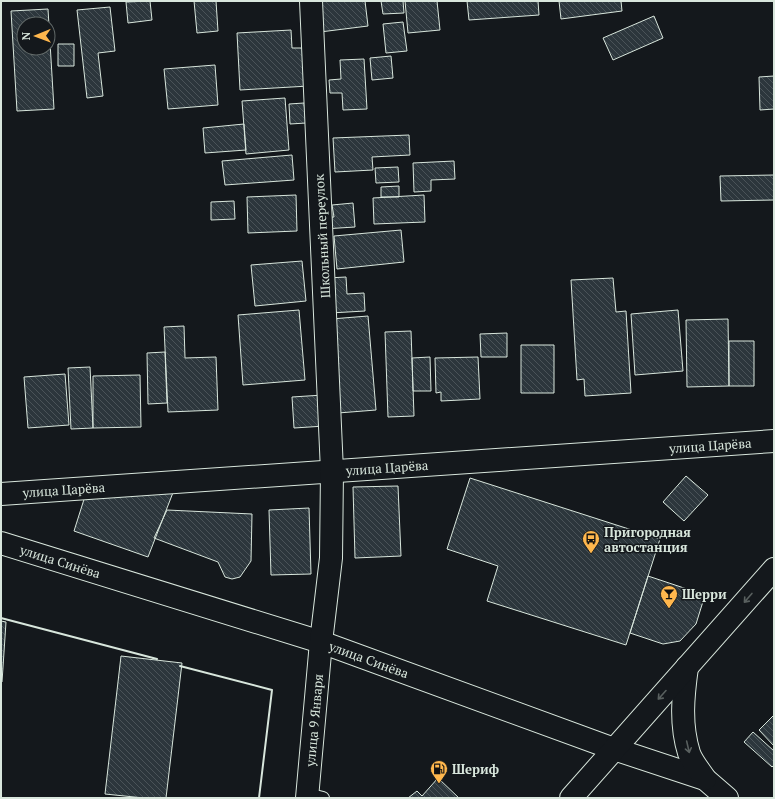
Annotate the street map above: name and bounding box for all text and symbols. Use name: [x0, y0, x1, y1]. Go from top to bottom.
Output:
north arrow: [16, 16, 56, 56]
text: N: [19, 31, 33, 40]
street label: Школьный переулок: [310, 173, 334, 298]
street label: улица Царёва: [668, 434, 753, 457]
street label: улица Царёва: [344, 456, 429, 479]
street label: улица Царёва: [21, 478, 106, 502]
place label: Пригородная автостанция: [604, 523, 691, 556]
bus stop icon: Пригородная автостанция: [581, 529, 601, 554]
street label: улица Синёва: [17, 540, 103, 582]
bar icon: Шерри: [659, 584, 679, 609]
place label: Шерри: [682, 585, 727, 603]
one-way arrow: [744, 592, 753, 603]
street label: улица Синёва: [326, 636, 412, 682]
street label: улица 9 Января: [301, 673, 327, 768]
one-way arrow: [657, 690, 667, 700]
one-way arrow: [685, 740, 692, 753]
fuel station icon: Шериф: [429, 759, 449, 784]
place label: Шериф: [452, 760, 499, 778]

